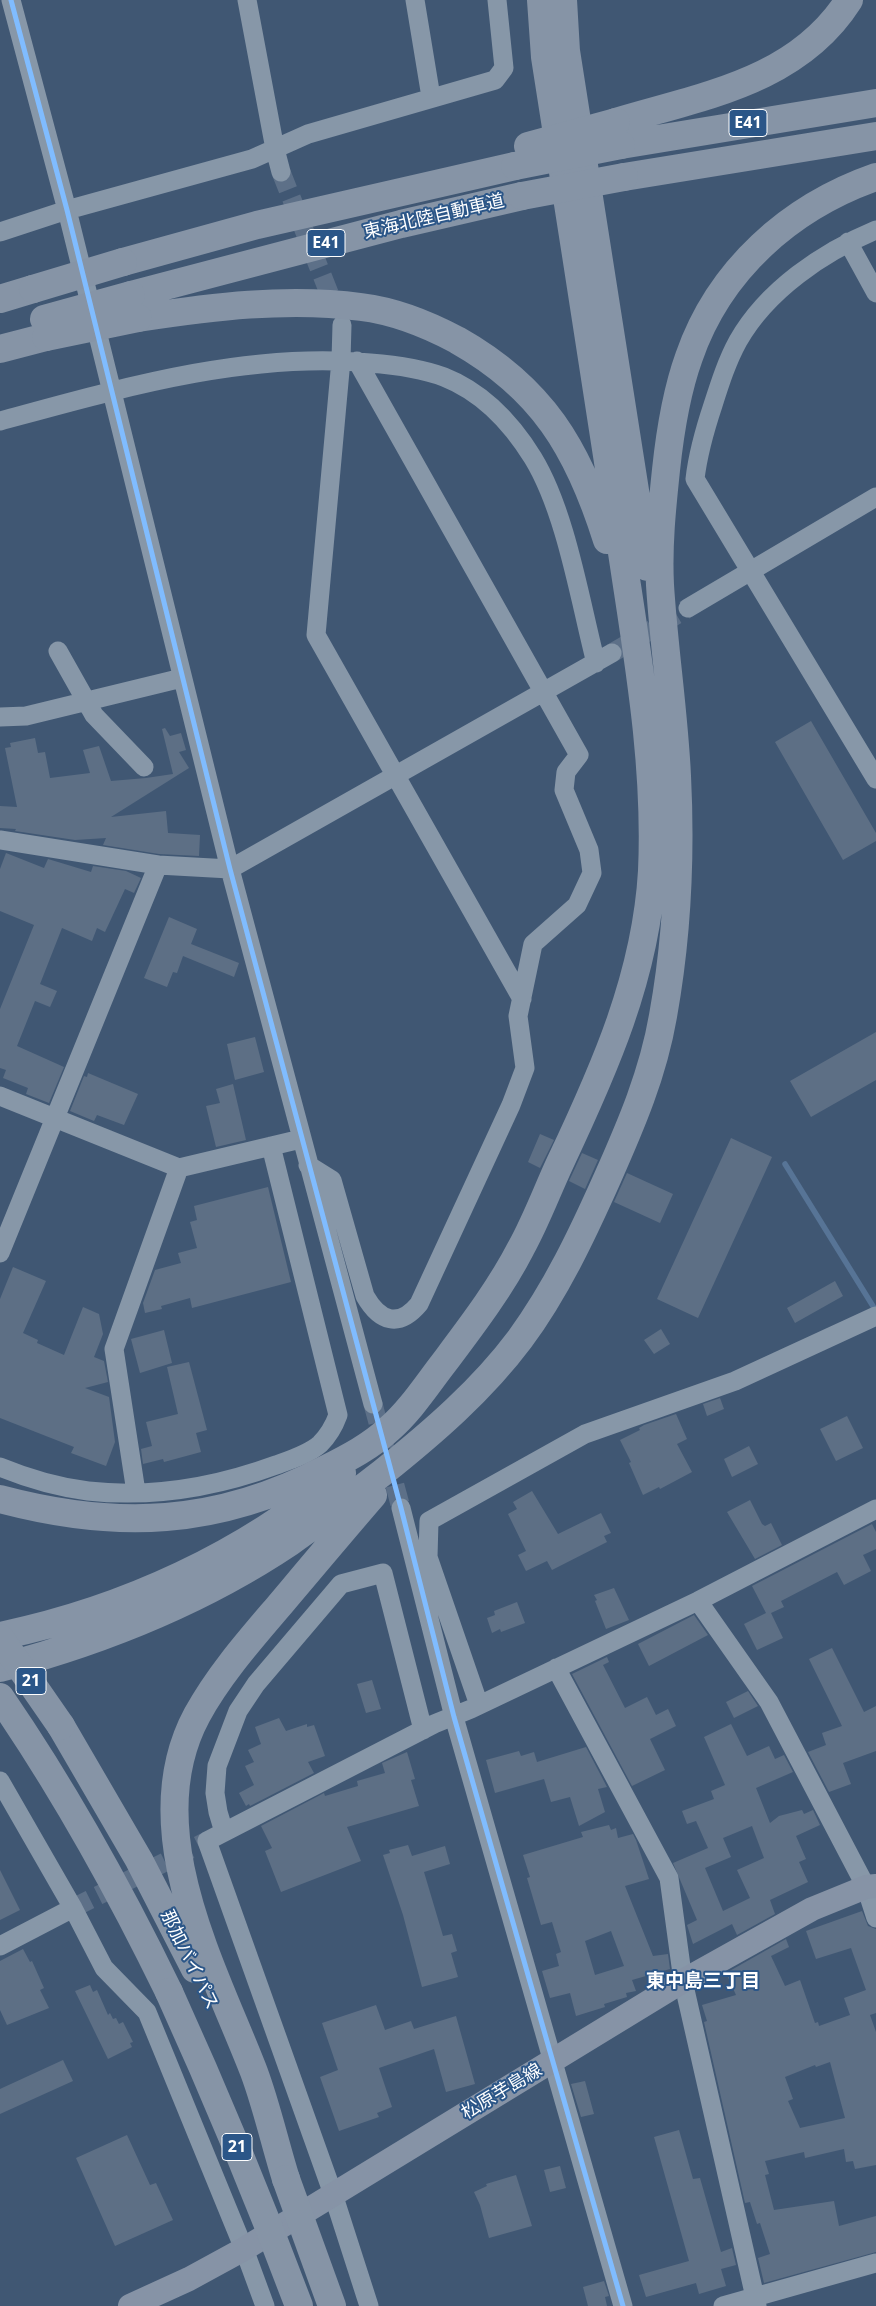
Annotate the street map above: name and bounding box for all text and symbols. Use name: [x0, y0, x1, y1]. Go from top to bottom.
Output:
road number: E41: [729, 110, 767, 136]
street label: 東海北陸自動車道: [361, 190, 507, 244]
road number: E41: [307, 230, 345, 256]
road number: 21: [16, 1668, 46, 1694]
street label: 那加バイパス: [156, 1907, 222, 2013]
district label: 東中島三丁目: [646, 1971, 760, 1993]
street label: 松原芋島線: [458, 2060, 546, 2124]
road number: 21: [222, 2134, 252, 2160]

